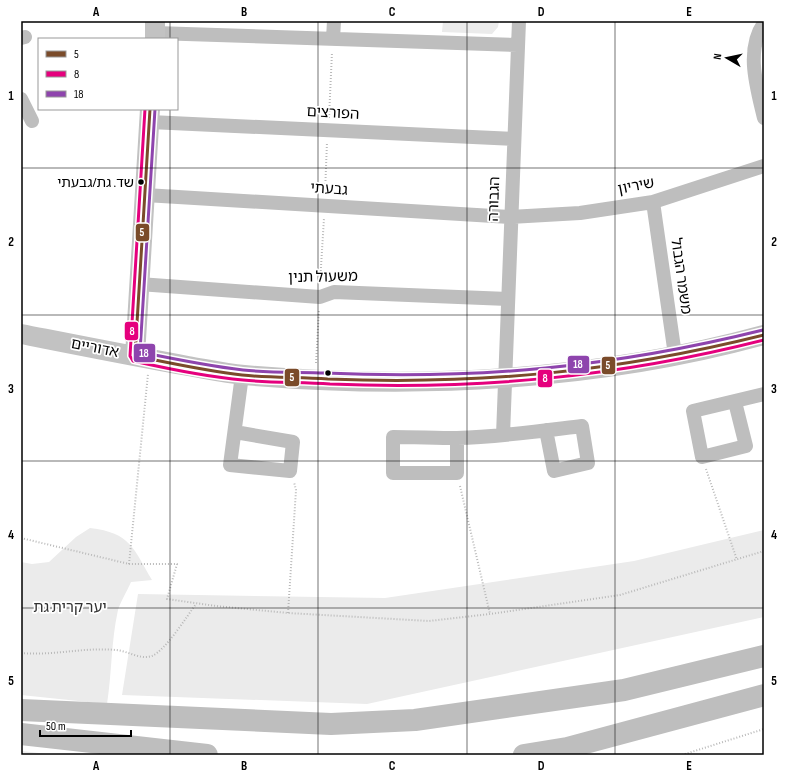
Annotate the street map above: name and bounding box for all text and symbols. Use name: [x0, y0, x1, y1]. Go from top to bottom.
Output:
text: A: [92, 4, 100, 20]
text: B: [241, 4, 247, 20]
text: C: [389, 4, 396, 20]
text: D: [538, 4, 545, 20]
text: E: [686, 4, 692, 20]
legend: [38, 38, 178, 110]
north arrow: [707, 38, 747, 78]
text: 5: [74, 47, 79, 62]
text: N: [711, 52, 725, 60]
text: 8: [74, 67, 79, 82]
text: 18: [74, 87, 83, 102]
text: 1: [8, 88, 14, 104]
text: 1: [771, 88, 777, 104]
street label: הפורצים: [306, 102, 360, 124]
street label: שיריון: [616, 173, 656, 199]
place label: שד. גת/גבעתי: [57, 174, 134, 191]
street label: הגבורה: [484, 176, 504, 222]
marker: שד. גת/גבעתי: [136, 177, 146, 187]
street label: גבעתי: [310, 178, 349, 200]
line badge: 5: [135, 223, 150, 242]
text: 5: [140, 226, 145, 239]
text: 2: [8, 234, 14, 250]
text: 2: [771, 234, 777, 250]
street label: משמר הגבול: [666, 237, 696, 316]
street label: משעול תנין: [288, 267, 358, 287]
line badge: 8: [124, 321, 139, 341]
text: 8: [129, 325, 135, 338]
street label: אדוריים: [69, 334, 121, 362]
line badge: 18: [133, 343, 156, 363]
text: 18: [139, 347, 149, 360]
line badge: 18: [567, 355, 590, 374]
line badge: 5: [601, 356, 616, 375]
text: 18: [573, 358, 583, 371]
text: 5: [606, 359, 611, 372]
line badge: 5: [284, 368, 300, 387]
unlabelled marker: [323, 368, 333, 378]
line badge: 8: [537, 369, 553, 388]
text: 5: [290, 371, 295, 384]
text: 8: [542, 372, 548, 385]
text: 3: [8, 381, 14, 397]
text: 3: [771, 381, 777, 397]
text: 4: [8, 527, 14, 543]
text: 4: [771, 527, 777, 543]
park label: יער קרית גת: [33, 598, 107, 617]
text: 5: [8, 673, 14, 689]
text: 5: [771, 673, 777, 689]
scale bar: [40, 712, 131, 738]
text: 50 m: [46, 719, 66, 734]
text: A: [92, 758, 100, 774]
text: B: [241, 758, 247, 774]
text: C: [389, 758, 396, 774]
text: D: [538, 758, 545, 774]
text: E: [686, 758, 692, 774]

